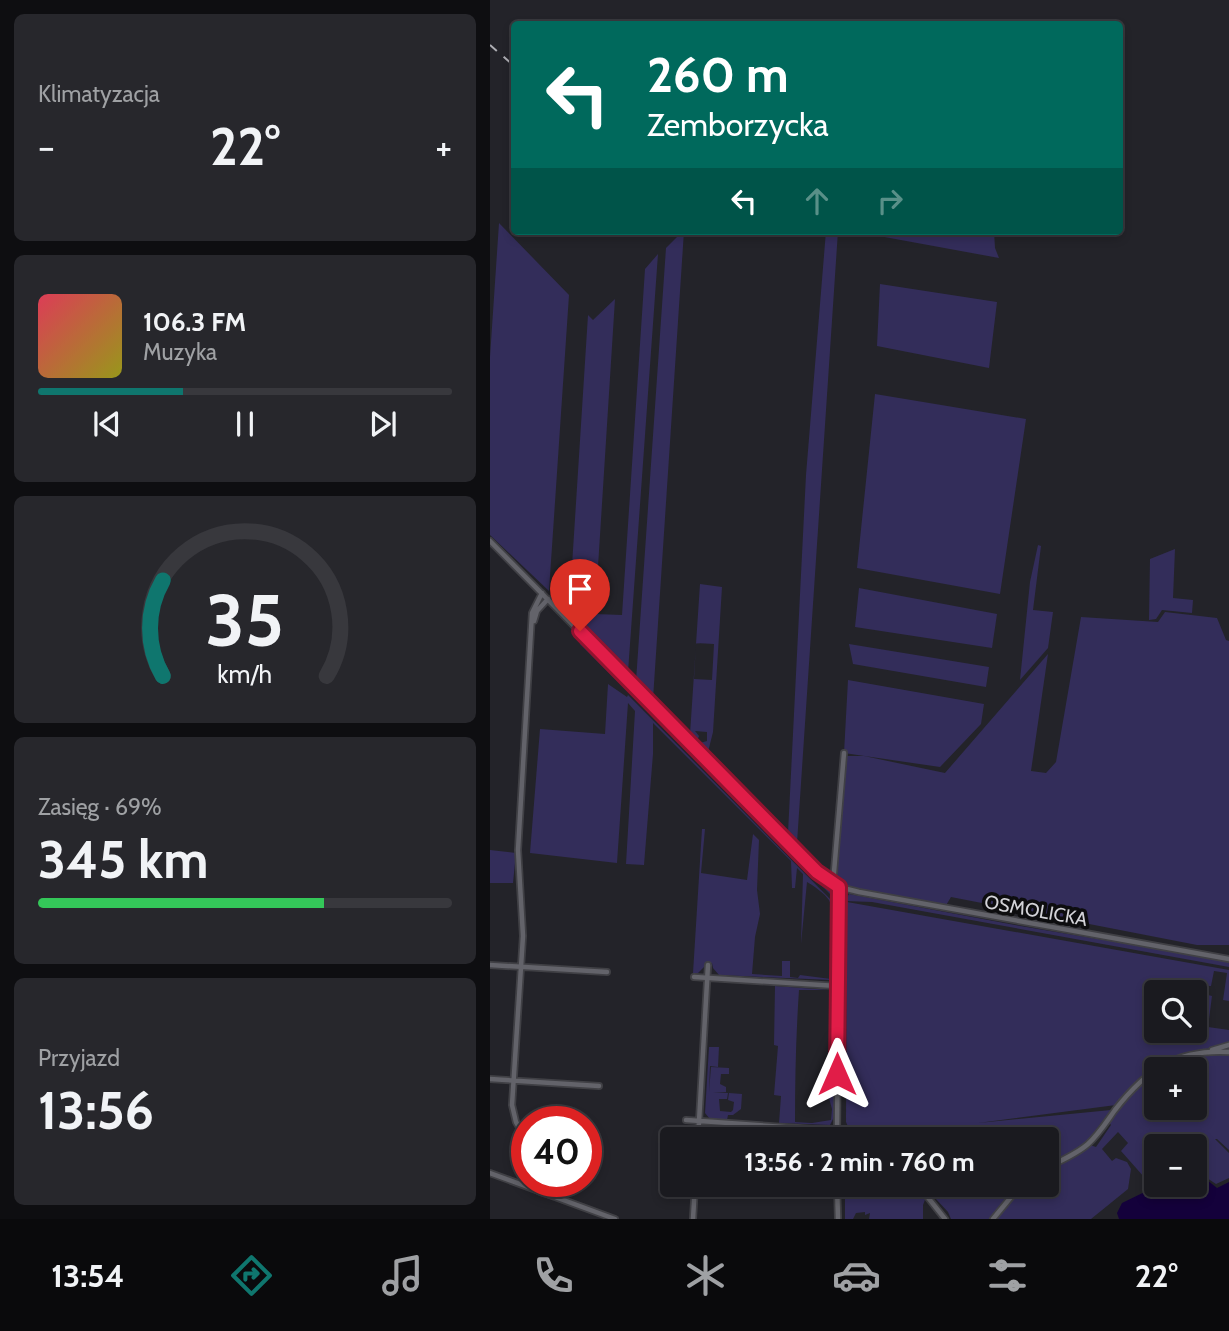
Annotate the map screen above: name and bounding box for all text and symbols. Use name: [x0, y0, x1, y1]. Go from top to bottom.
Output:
text: 260 m: [647, 45, 789, 104]
icon: left: [532, 49, 623, 140]
text: Klimatyzacja: [38, 80, 160, 108]
text: Zemborzycka: [647, 105, 829, 144]
text: 22°: [210, 115, 280, 178]
text: −: [38, 123, 55, 170]
text: +: [435, 123, 452, 170]
icon: left: [725, 182, 763, 220]
icon: ahead: [798, 182, 836, 220]
icon: right: [871, 182, 909, 220]
text: 106.3 FM: [143, 306, 246, 338]
text: Muzyka: [143, 338, 217, 366]
icon: previous: [88, 405, 126, 443]
icon: pause: [226, 405, 264, 443]
icon: next: [364, 405, 402, 443]
pin: [550, 559, 610, 631]
icon: arrive: [561, 570, 599, 608]
text: 35: [206, 576, 284, 664]
text: km/h: [218, 658, 272, 688]
text: Zasięg · 69%: [38, 793, 162, 821]
text: 345 km: [38, 828, 208, 891]
street label: OSMOLICKA: [983, 890, 1090, 931]
map controls: [1144, 980, 1207, 1197]
button: search: [1144, 980, 1207, 1043]
position arrow: [800, 1037, 874, 1111]
text: Przyjazd: [38, 1044, 120, 1072]
button: +: [1144, 1057, 1207, 1120]
text: 13:56: [38, 1079, 154, 1142]
speed limit sign: 40: [511, 1106, 602, 1197]
button: −: [1144, 1134, 1207, 1197]
text: 13:56 · 2 min · 760 m: [744, 1146, 975, 1178]
icon: directions: [227, 1251, 276, 1300]
icon: music: [378, 1251, 427, 1300]
icon: phone: [529, 1251, 578, 1300]
icon: climate: [681, 1251, 730, 1300]
icon: car: [832, 1251, 881, 1300]
icon: filters: [983, 1251, 1032, 1300]
text: 13:54: [51, 1256, 124, 1295]
text: 22°: [1135, 1256, 1178, 1295]

